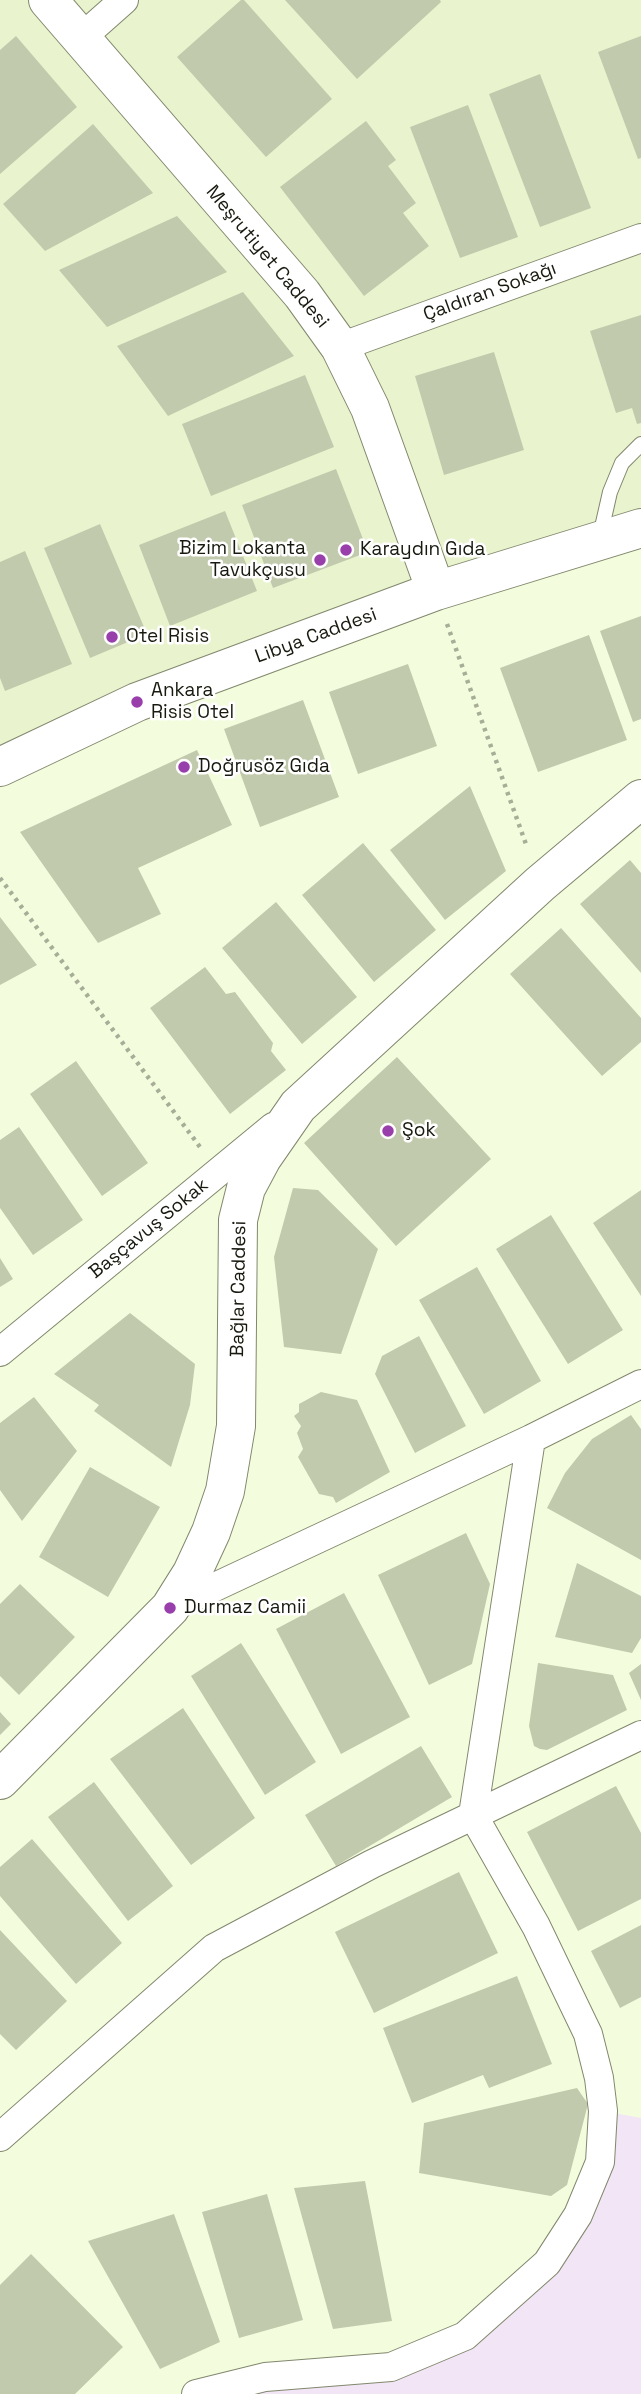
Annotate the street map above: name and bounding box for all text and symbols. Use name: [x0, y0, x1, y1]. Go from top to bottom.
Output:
street label: Meşrutiyet Caddesi: [201, 181, 333, 333]
street label: Çaldıran Sokağı: [420, 257, 560, 327]
place label: Bizim Lokanta Tavukçusu: [179, 538, 306, 582]
place label: Karaydın Gıda: [360, 539, 485, 561]
marker: Karaydın Gıda: [338, 542, 354, 558]
marker: Bizim Lokanta Tavukçusu: [312, 552, 328, 568]
street label: Libya Caddesi: [252, 603, 380, 669]
place label: Otel Risis: [126, 626, 209, 648]
marker: Otel Risis: [104, 629, 120, 645]
place label: Ankara Risis Otel: [151, 680, 234, 724]
marker: Ankara Risis Otel: [129, 694, 145, 710]
place label: Doğrusöz Gıda: [198, 756, 330, 778]
marker: Doğrusöz Gıda: [176, 759, 192, 775]
place label: Şok: [402, 1120, 436, 1142]
marker: Şok: [380, 1123, 396, 1139]
street label: Başçavuş Sokak: [85, 1174, 213, 1284]
street label: Bağlar Caddesi: [226, 1221, 252, 1357]
place label: Durmaz Camii: [184, 1597, 306, 1619]
marker: Durmaz Camii: [162, 1600, 178, 1616]

